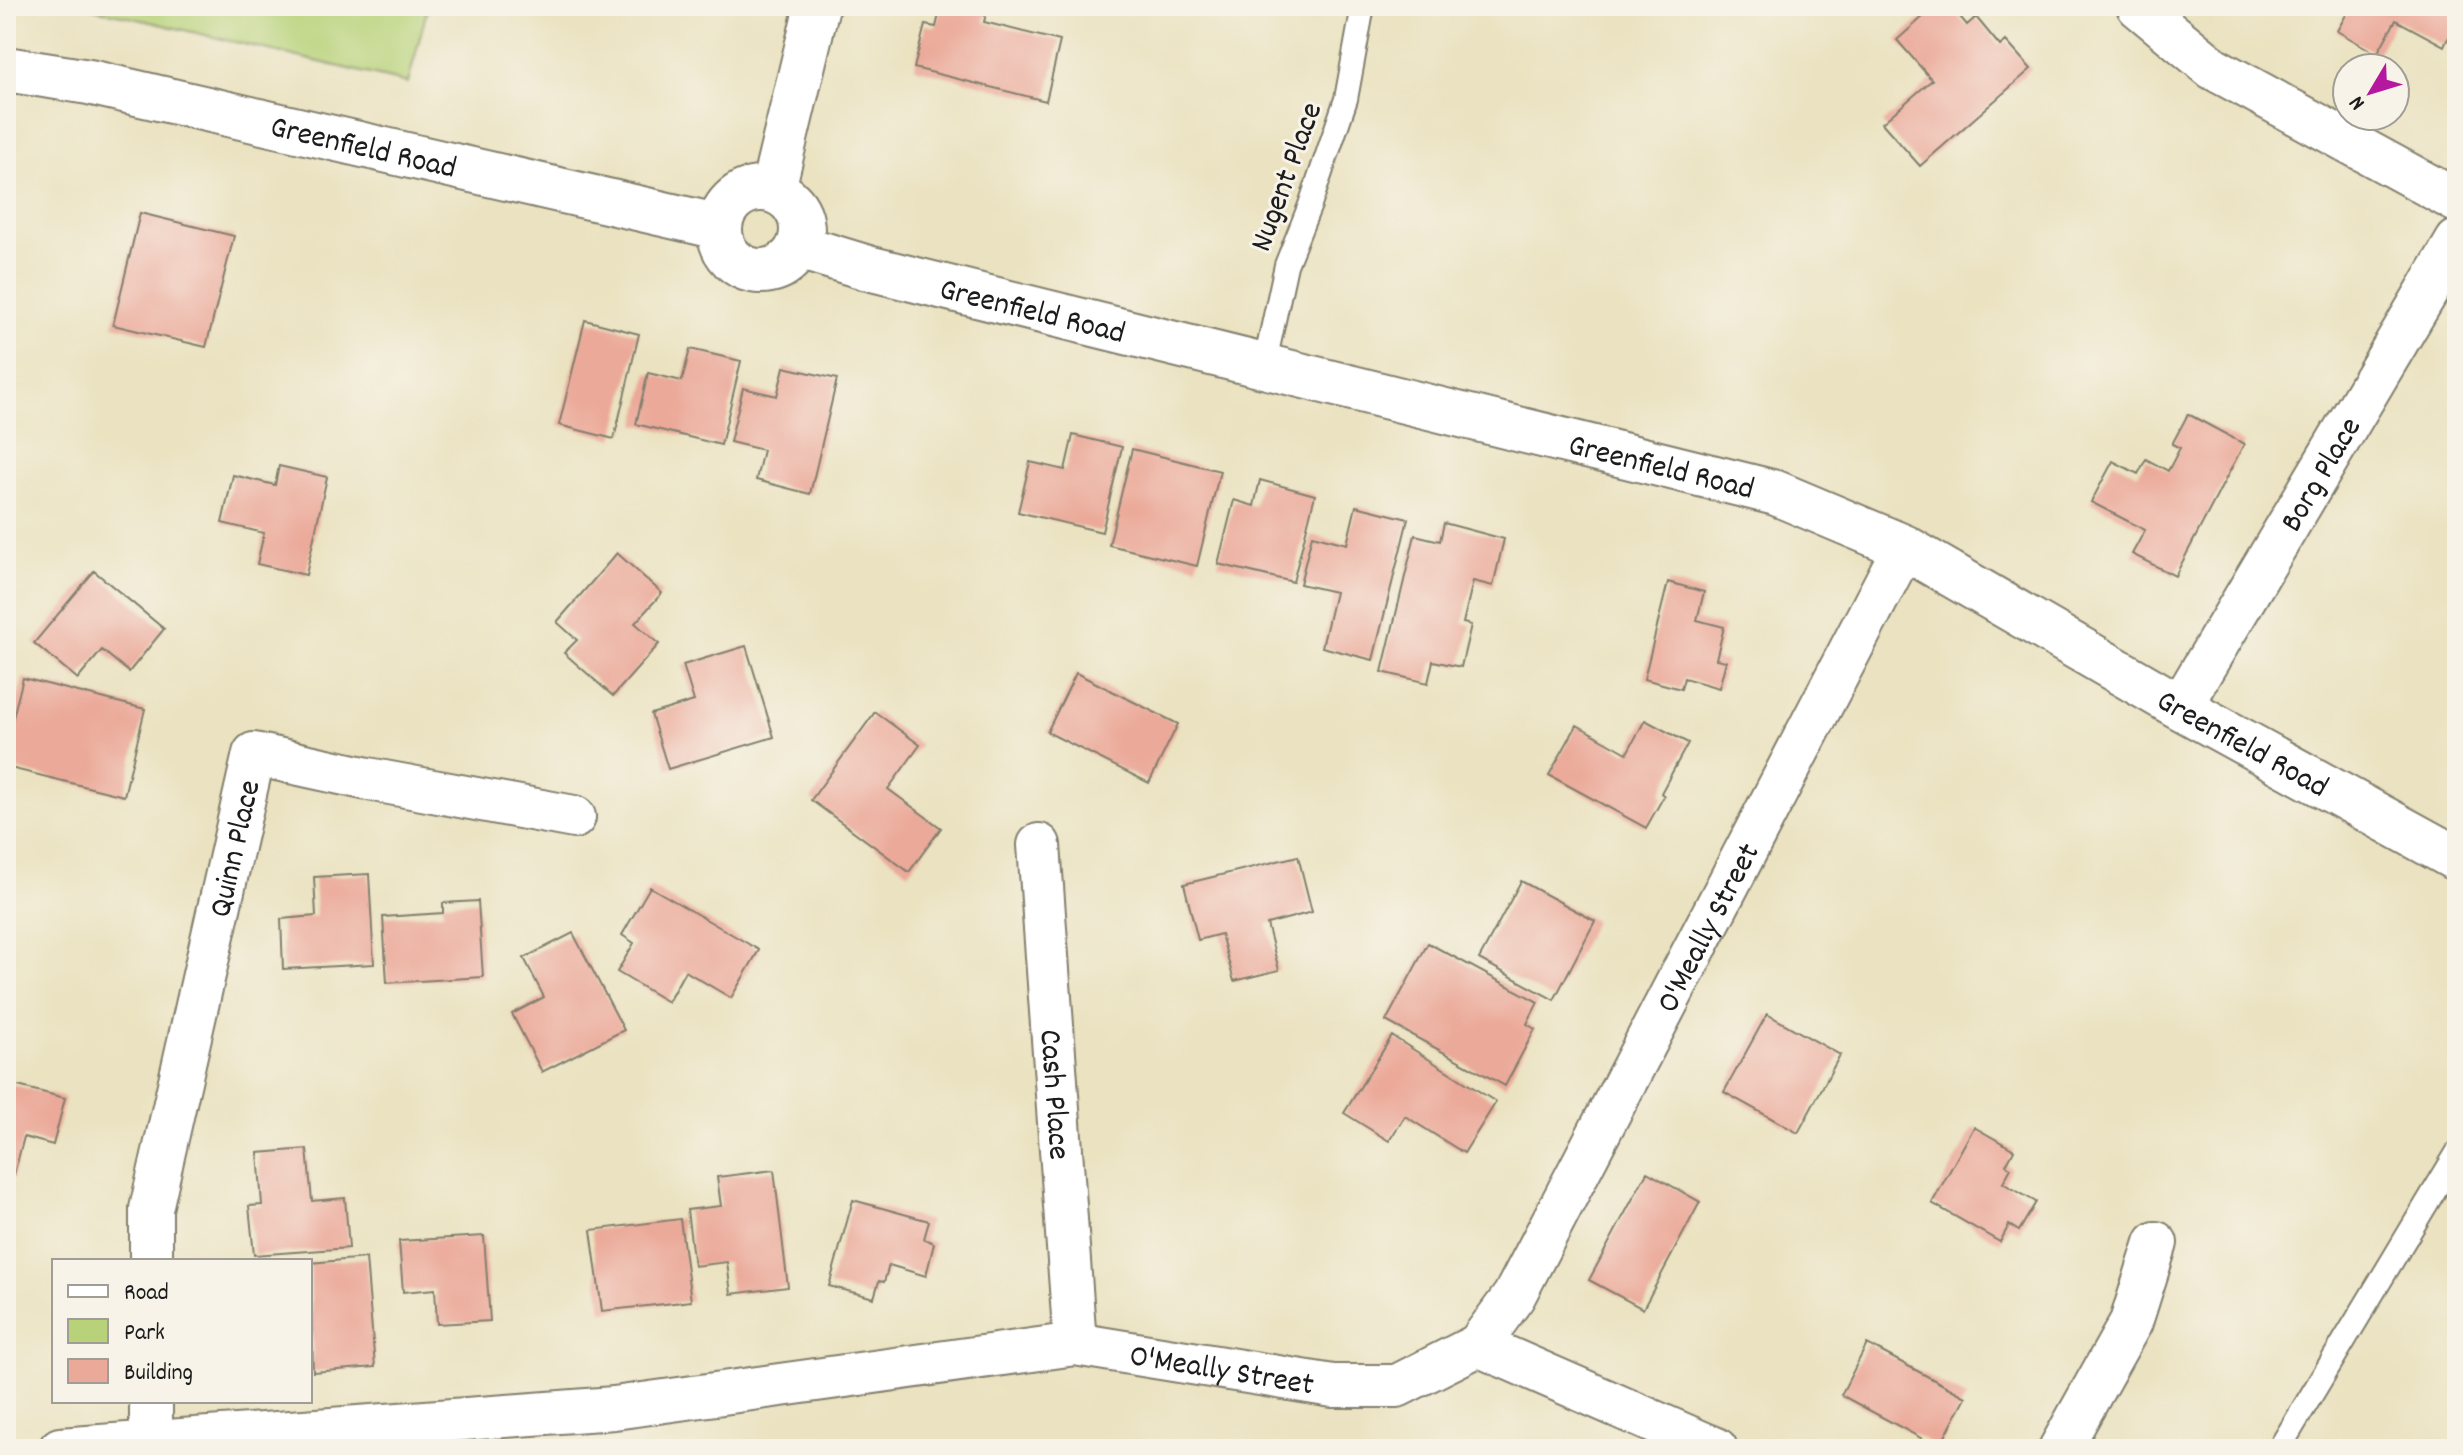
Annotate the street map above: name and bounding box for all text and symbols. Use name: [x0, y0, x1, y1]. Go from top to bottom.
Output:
north arrow: [2331, 52, 2411, 132]
text: N: [2342, 88, 2374, 116]
street label: Nugent Place: [1240, 97, 1337, 259]
street label: Greenfield Road: [265, 106, 460, 194]
street label: Greenfield Road: [934, 269, 1129, 359]
street label: Borg Place: [2271, 409, 2375, 542]
street label: Greenfield Road: [1563, 424, 1758, 515]
street label: Greenfield Road: [2147, 680, 2335, 812]
street label: Quinn Place: [200, 776, 275, 922]
street label: O'Meally Street: [1647, 836, 1774, 1022]
street label: Cash Place: [1024, 1028, 1080, 1161]
legend: [52, 1259, 312, 1403]
text: Road: [124, 1277, 169, 1311]
text: Park: [124, 1317, 165, 1351]
street label: O'Meally Street: [1126, 1335, 1317, 1411]
text: Building: [124, 1357, 193, 1391]

